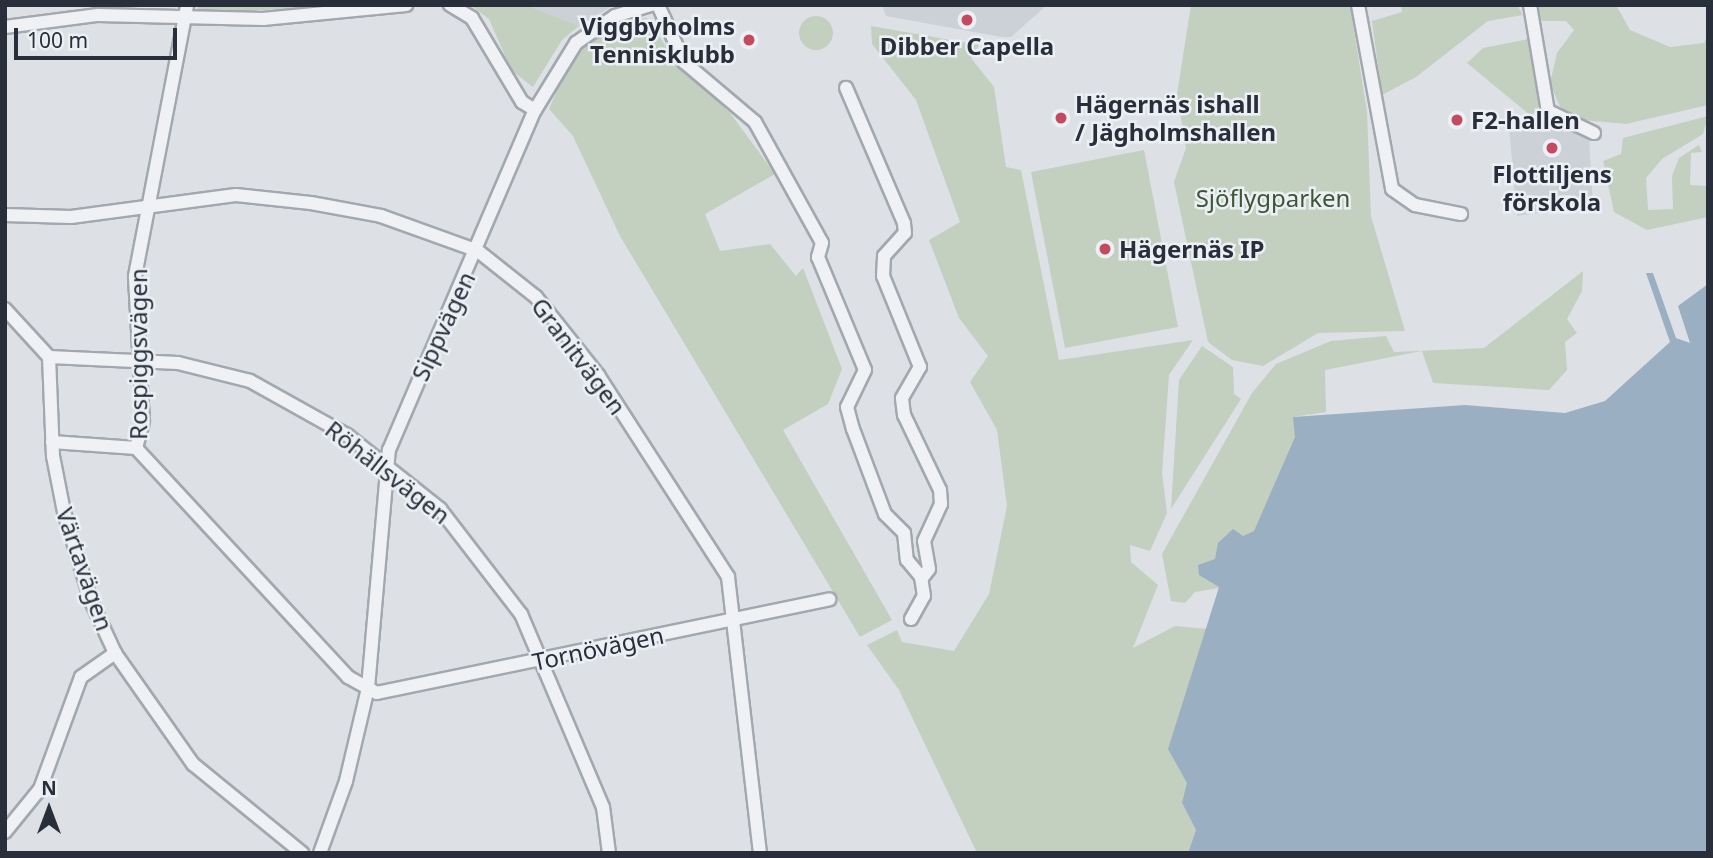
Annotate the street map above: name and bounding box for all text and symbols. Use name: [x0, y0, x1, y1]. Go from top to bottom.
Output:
place label: Viggbyholms Tennisklubb: [580, 12, 735, 68]
marker: Dibber Capella: [959, 12, 975, 28]
scale bar: [18, 14, 180, 58]
text: 100 m: [27, 26, 88, 54]
marker: Viggbyholms Tennisklubb: [741, 32, 757, 48]
place label: Dibber Capella: [880, 32, 1054, 60]
place label: Hägernäs ishall / Jägholmshallen: [1075, 90, 1276, 146]
place label: F2-hallen: [1471, 106, 1580, 134]
marker: Hägernäs ishall / Jägholmshallen: [1053, 110, 1069, 126]
marker: F2-hallen: [1449, 112, 1465, 128]
marker: Flottiljens förskola: [1544, 140, 1560, 156]
place label: Flottiljens förskola: [1492, 160, 1612, 216]
park label: Sjöflygparken: [1196, 184, 1350, 212]
place label: Hägernäs IP: [1119, 235, 1264, 263]
marker: Hägernäs IP: [1097, 241, 1113, 257]
street label: Sippvägen: [405, 267, 481, 385]
street label: Rospiggsvägen: [124, 268, 152, 440]
street label: Granitvägen: [526, 292, 632, 420]
street label: Röhällsvägen: [320, 414, 456, 530]
street label: Värtavägen: [51, 504, 119, 634]
street label: Tornövägen: [530, 620, 666, 676]
north arrow: [14, 774, 84, 844]
text: N: [41, 775, 57, 801]

